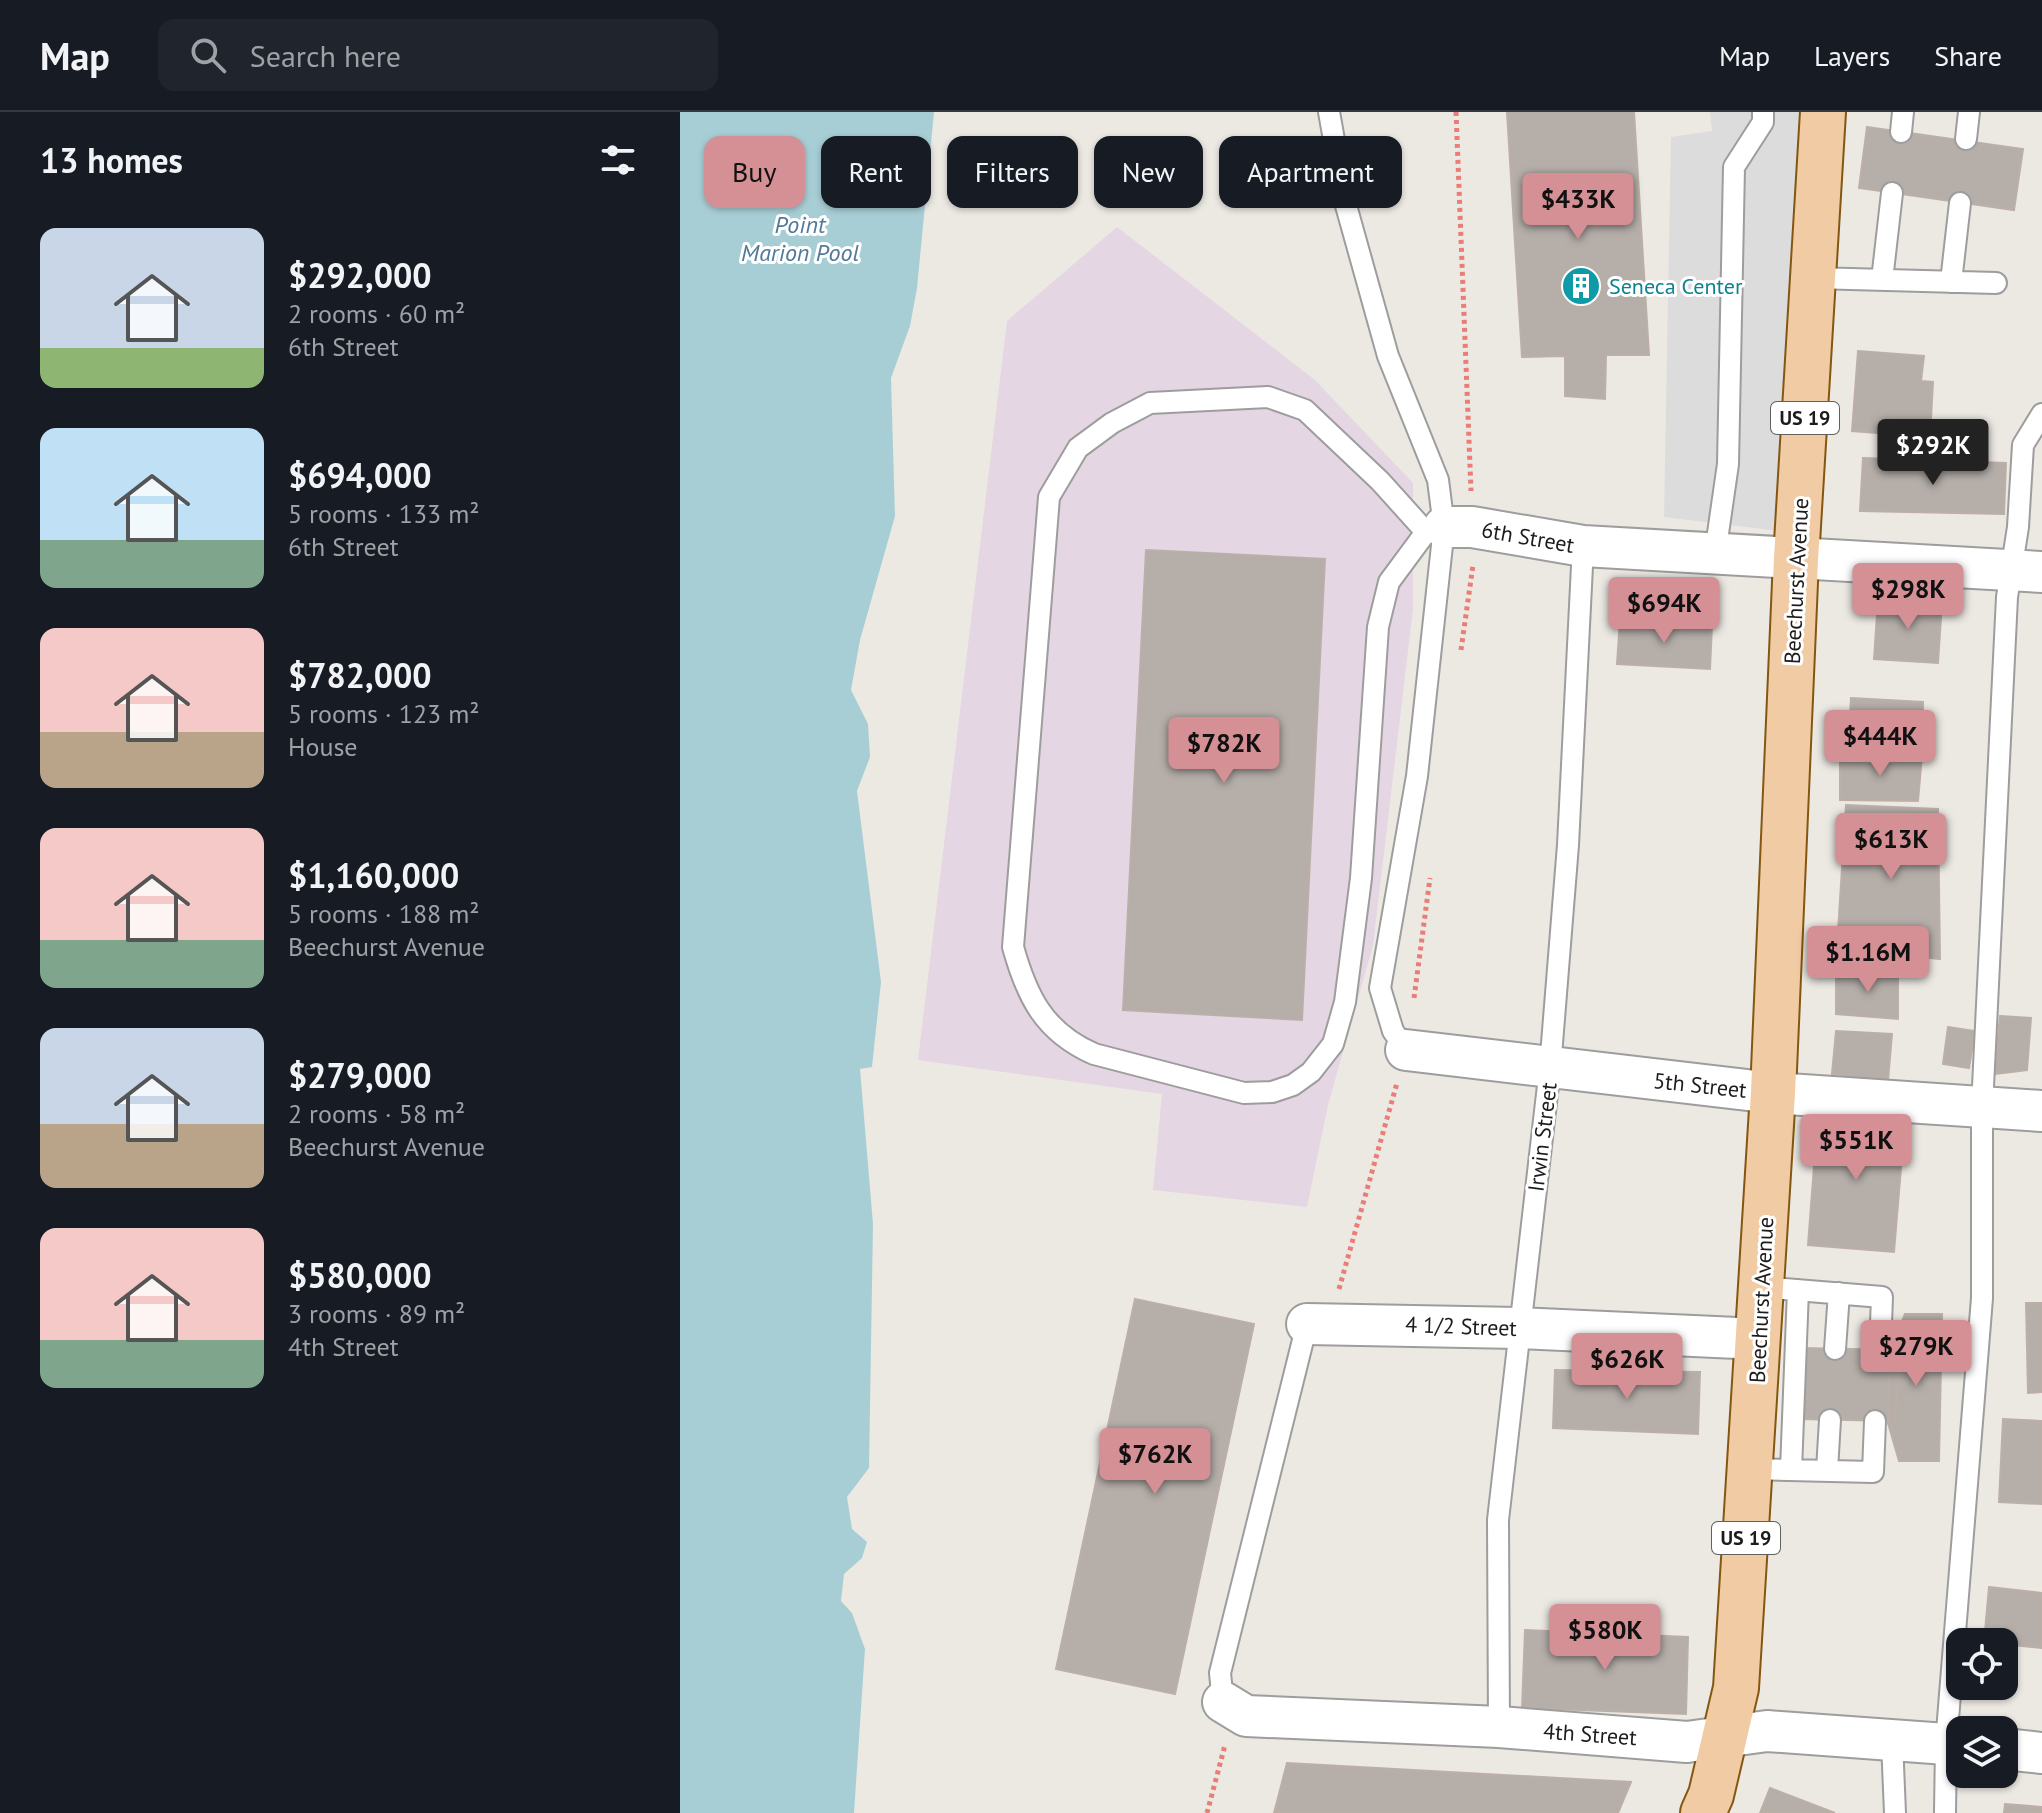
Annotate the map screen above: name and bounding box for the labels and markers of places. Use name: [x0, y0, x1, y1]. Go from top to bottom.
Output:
pin: $433K: [1522, 173, 1634, 241]
building icon: Seneca Center: [1560, 265, 1602, 307]
place label: Seneca Center: [1609, 272, 1743, 300]
pin: $292K: [1877, 419, 1989, 487]
pin: $298K: [1852, 563, 1964, 631]
pin: $694K: [1608, 577, 1720, 645]
pin: $444K: [1824, 710, 1936, 778]
pin: $782K: [1168, 717, 1280, 785]
pin: $613K: [1835, 813, 1947, 881]
pin: $1.16M: [1803, 926, 1933, 994]
pin: $551K: [1800, 1114, 1912, 1182]
pin: $279K: [1860, 1320, 1972, 1388]
pin: $626K: [1571, 1333, 1683, 1401]
pin: $762K: [1099, 1428, 1211, 1496]
pin: $580K: [1549, 1604, 1661, 1672]

